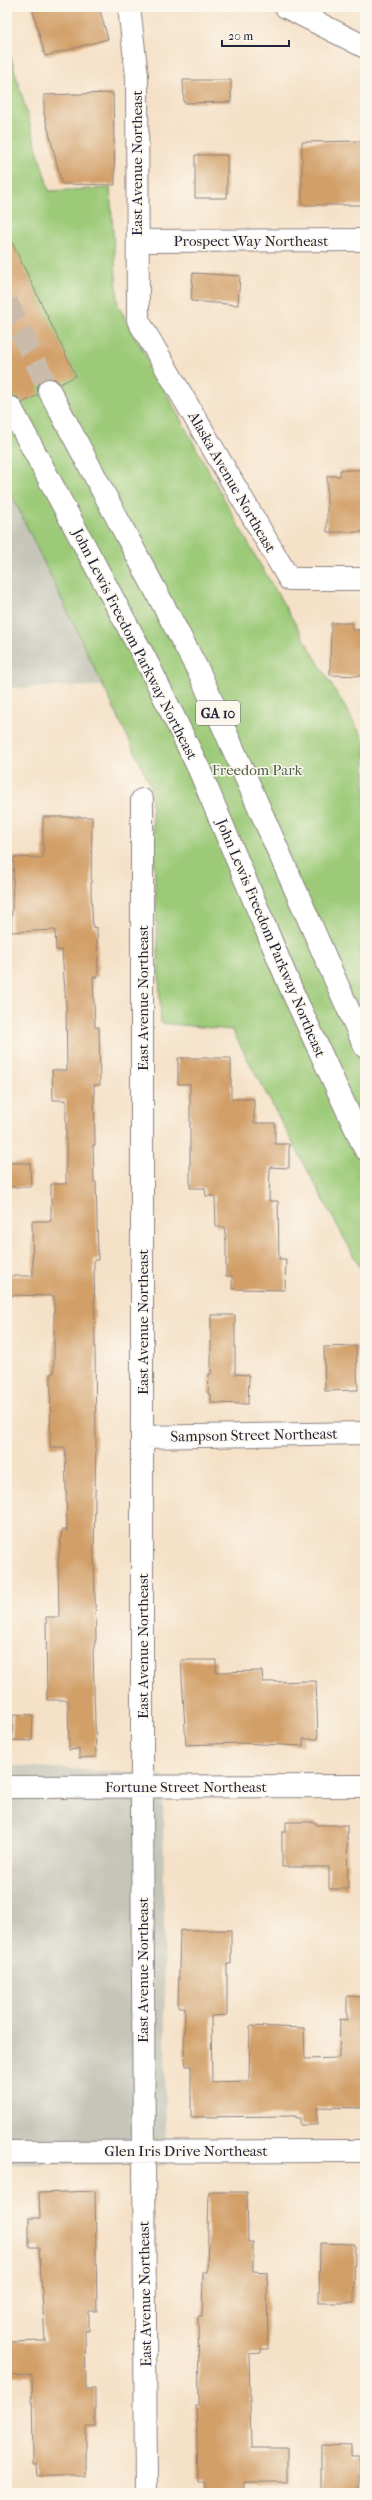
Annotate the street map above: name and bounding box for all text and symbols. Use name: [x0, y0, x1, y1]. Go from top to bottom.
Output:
scale bar: [222, 22, 289, 48]
text: 20 m: [228, 29, 253, 43]
street label: East Avenue Northeast: [128, 89, 146, 236]
street label: Prospect Way Northeast: [174, 232, 329, 250]
street label: Alaska Avenue Northeast: [184, 407, 280, 556]
street label: John Lewis Freedom Parkway Northeast: [68, 524, 202, 763]
road number: GA 10: [196, 701, 240, 725]
park label: Freedom Park: [212, 761, 302, 779]
street label: John Lewis Freedom Parkway Northeast: [212, 815, 330, 1061]
street label: East Avenue Northeast: [134, 924, 152, 1071]
street label: East Avenue Northeast: [134, 1248, 152, 1395]
street label: Sampson Street Northeast: [170, 1425, 338, 1445]
street label: East Avenue Northeast: [134, 1572, 152, 1719]
street label: Fortune Street Northeast: [105, 1778, 268, 1796]
street label: East Avenue Northeast: [134, 1896, 152, 2043]
street label: Glen Iris Drive Northeast: [104, 2142, 268, 2160]
street label: East Avenue Northeast: [135, 2220, 155, 2367]

